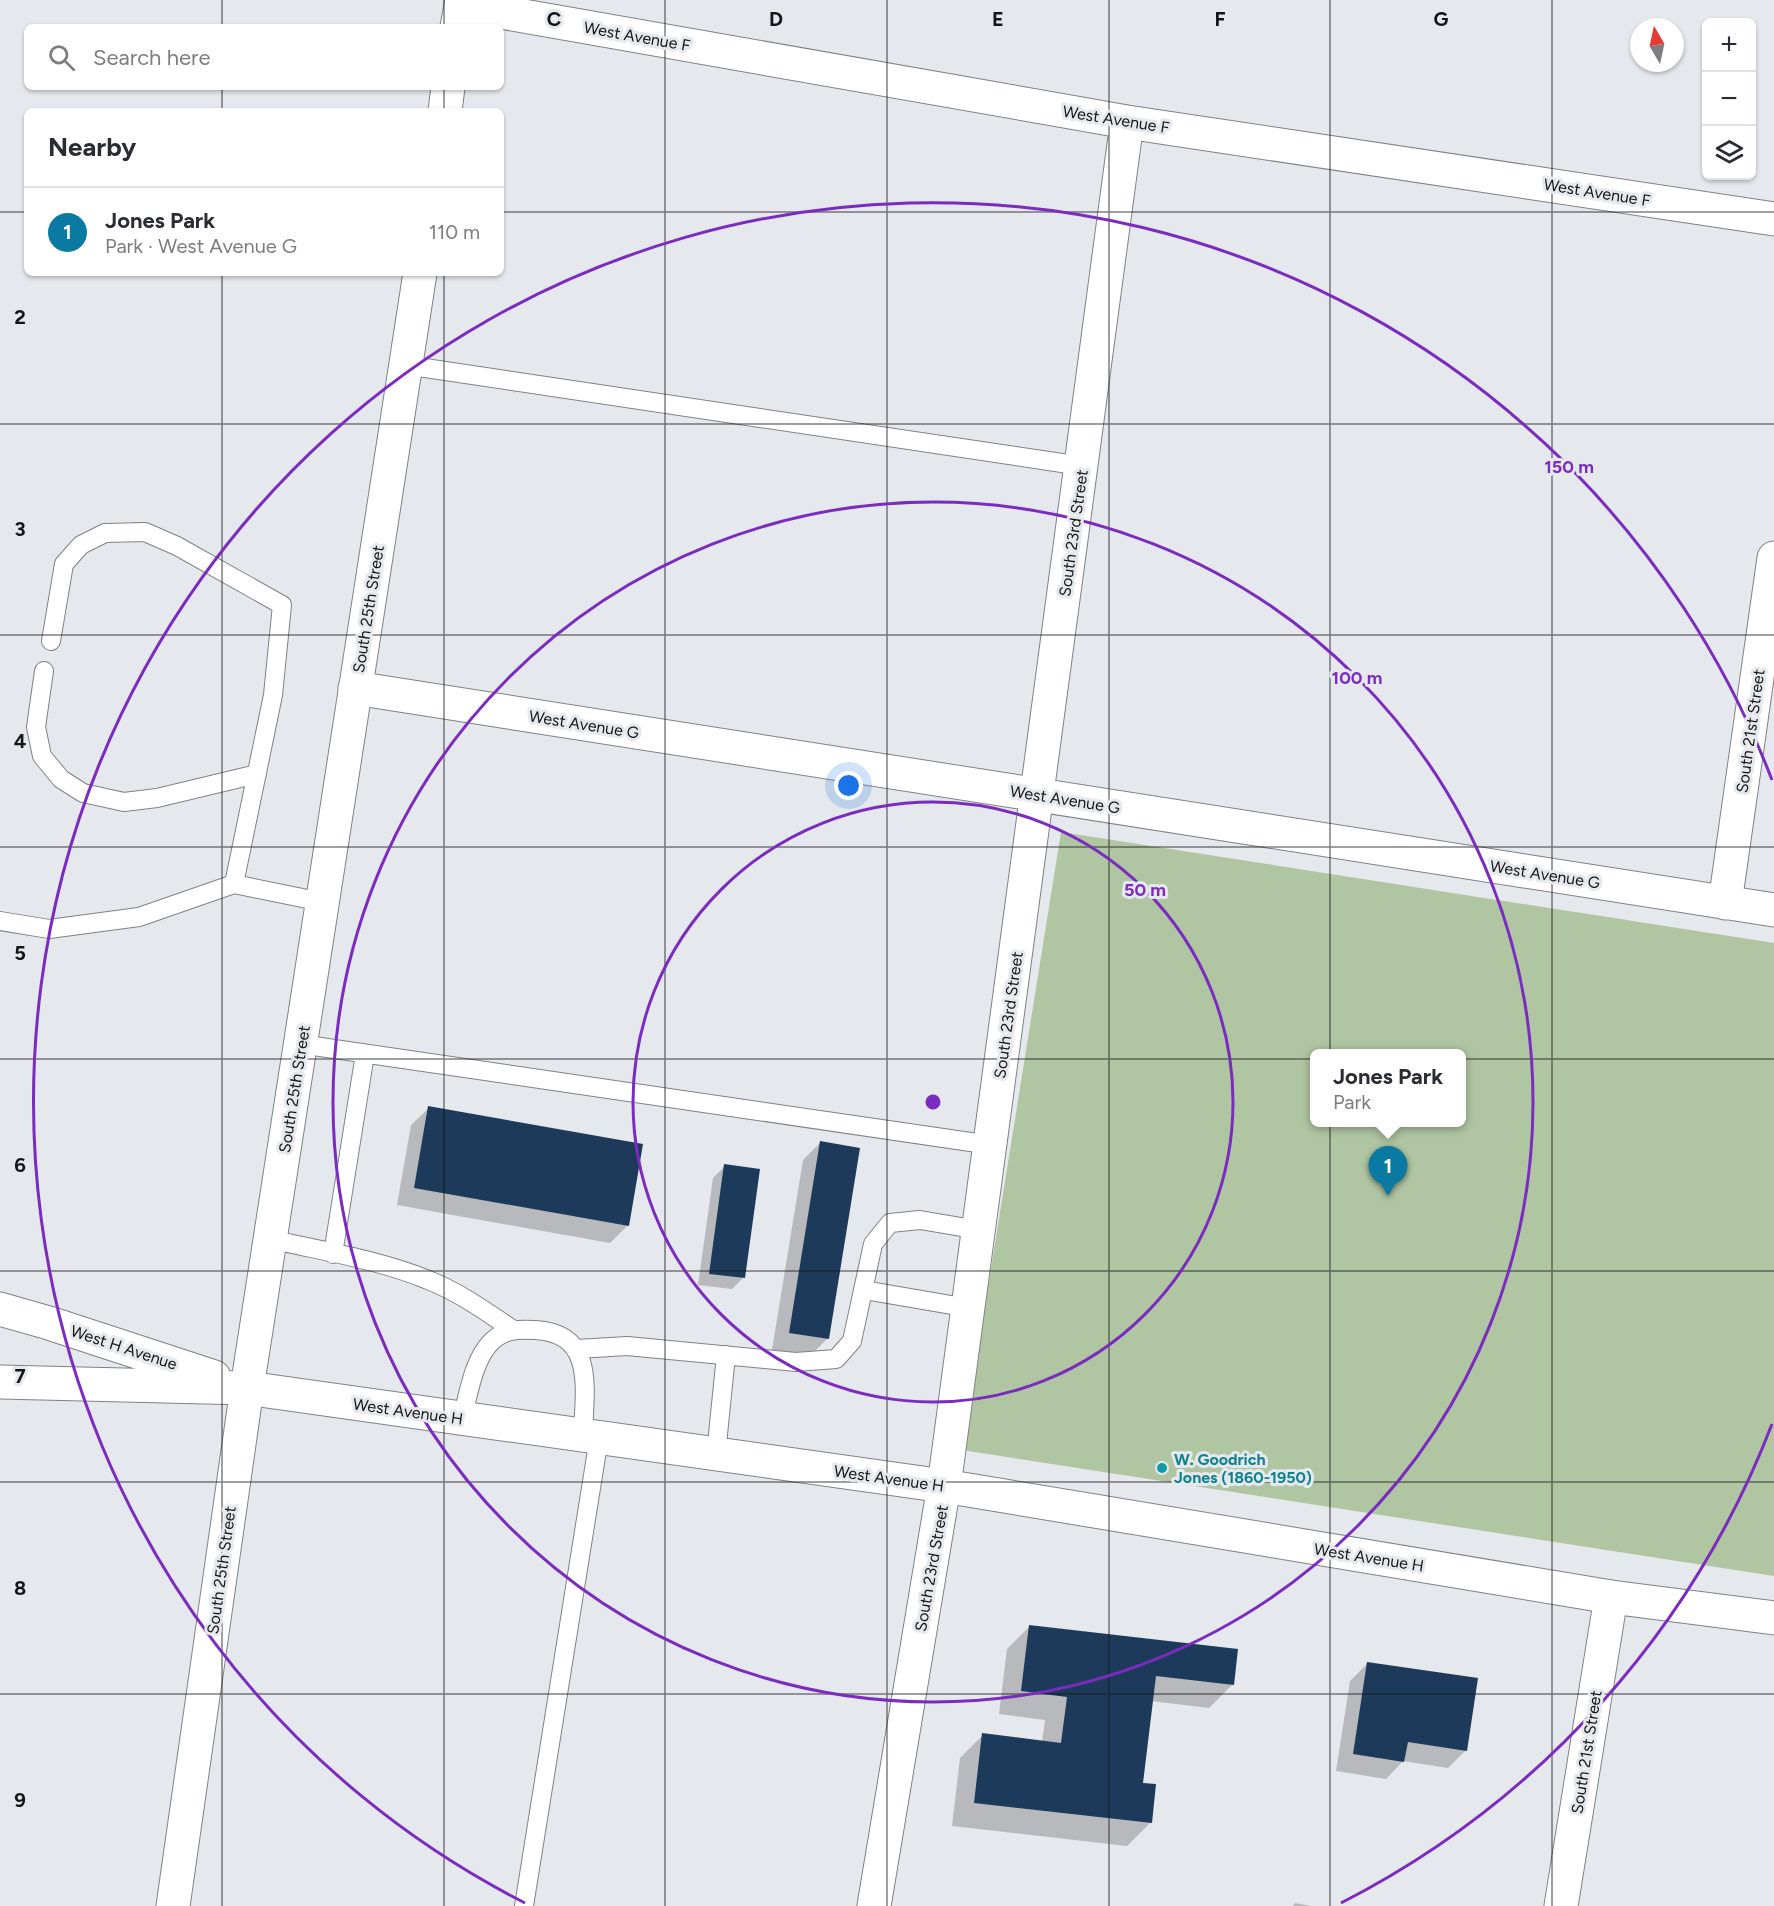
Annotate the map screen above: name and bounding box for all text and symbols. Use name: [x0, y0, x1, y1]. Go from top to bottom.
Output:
text: C: [547, 7, 561, 31]
text: D: [769, 7, 783, 31]
text: E: [992, 7, 1004, 31]
text: F: [1214, 7, 1226, 31]
text: G: [1434, 7, 1449, 31]
street label: West Avenue F: [582, 18, 692, 55]
north arrow: [1630, 18, 1684, 72]
map controls: [1702, 18, 1756, 180]
button: +: [1702, 18, 1756, 72]
search box: [24, 24, 504, 90]
icon: search: [45, 41, 78, 74]
text: Search here: [93, 44, 211, 71]
button: −: [1702, 72, 1756, 126]
street label: West Avenue F: [1061, 102, 1171, 137]
button: layers: [1702, 126, 1756, 180]
text: Nearby: [48, 131, 136, 163]
street label: West Avenue F: [1542, 175, 1652, 210]
text: Jones Park: [105, 207, 215, 234]
text: 1: [63, 220, 72, 244]
text: 110 m: [429, 220, 480, 244]
text: Park · West Avenue G: [105, 234, 297, 258]
text: 2: [14, 305, 26, 329]
text: 150 m: [1544, 456, 1594, 478]
street label: South 23rd Street: [1055, 468, 1092, 598]
text: 3: [14, 517, 26, 541]
street label: South 25th Street: [349, 544, 388, 674]
text: 100 m: [1332, 667, 1382, 689]
street label: South 21st Street: [1732, 668, 1769, 794]
street label: West Avenue G: [528, 706, 640, 743]
text: 4: [14, 729, 27, 753]
your location: [834, 771, 863, 800]
street label: West Avenue G: [1009, 781, 1121, 818]
street label: West Avenue G: [1489, 856, 1601, 893]
text: 50 m: [1124, 879, 1166, 901]
text: 5: [14, 941, 26, 965]
street label: South 23rd Street: [990, 950, 1027, 1080]
street label: South 25th Street: [275, 1024, 314, 1154]
popup: [1310, 1049, 1466, 1127]
text: Jones Park: [1333, 1063, 1443, 1090]
text: Park: [1333, 1090, 1371, 1114]
centre of rings: [923, 1092, 943, 1112]
pin: 1: [1368, 1146, 1408, 1196]
text: 6: [14, 1153, 26, 1177]
street label: West H Avenue: [68, 1321, 180, 1374]
text: 7: [14, 1364, 26, 1388]
street label: West Avenue H: [352, 1394, 464, 1429]
place label: W. Goodrich Jones (1860-1950): [1174, 1450, 1312, 1487]
street label: West Avenue H: [833, 1461, 945, 1496]
marker: W. Goodrich Jones (1860-1950): [1155, 1461, 1169, 1475]
street label: South 23rd Street: [911, 1503, 952, 1633]
street label: South 25th Street: [203, 1505, 240, 1635]
street label: West Avenue H: [1313, 1539, 1425, 1576]
text: 8: [14, 1576, 26, 1600]
street label: South 21st Street: [1567, 1689, 1606, 1815]
text: 9: [14, 1788, 26, 1812]

